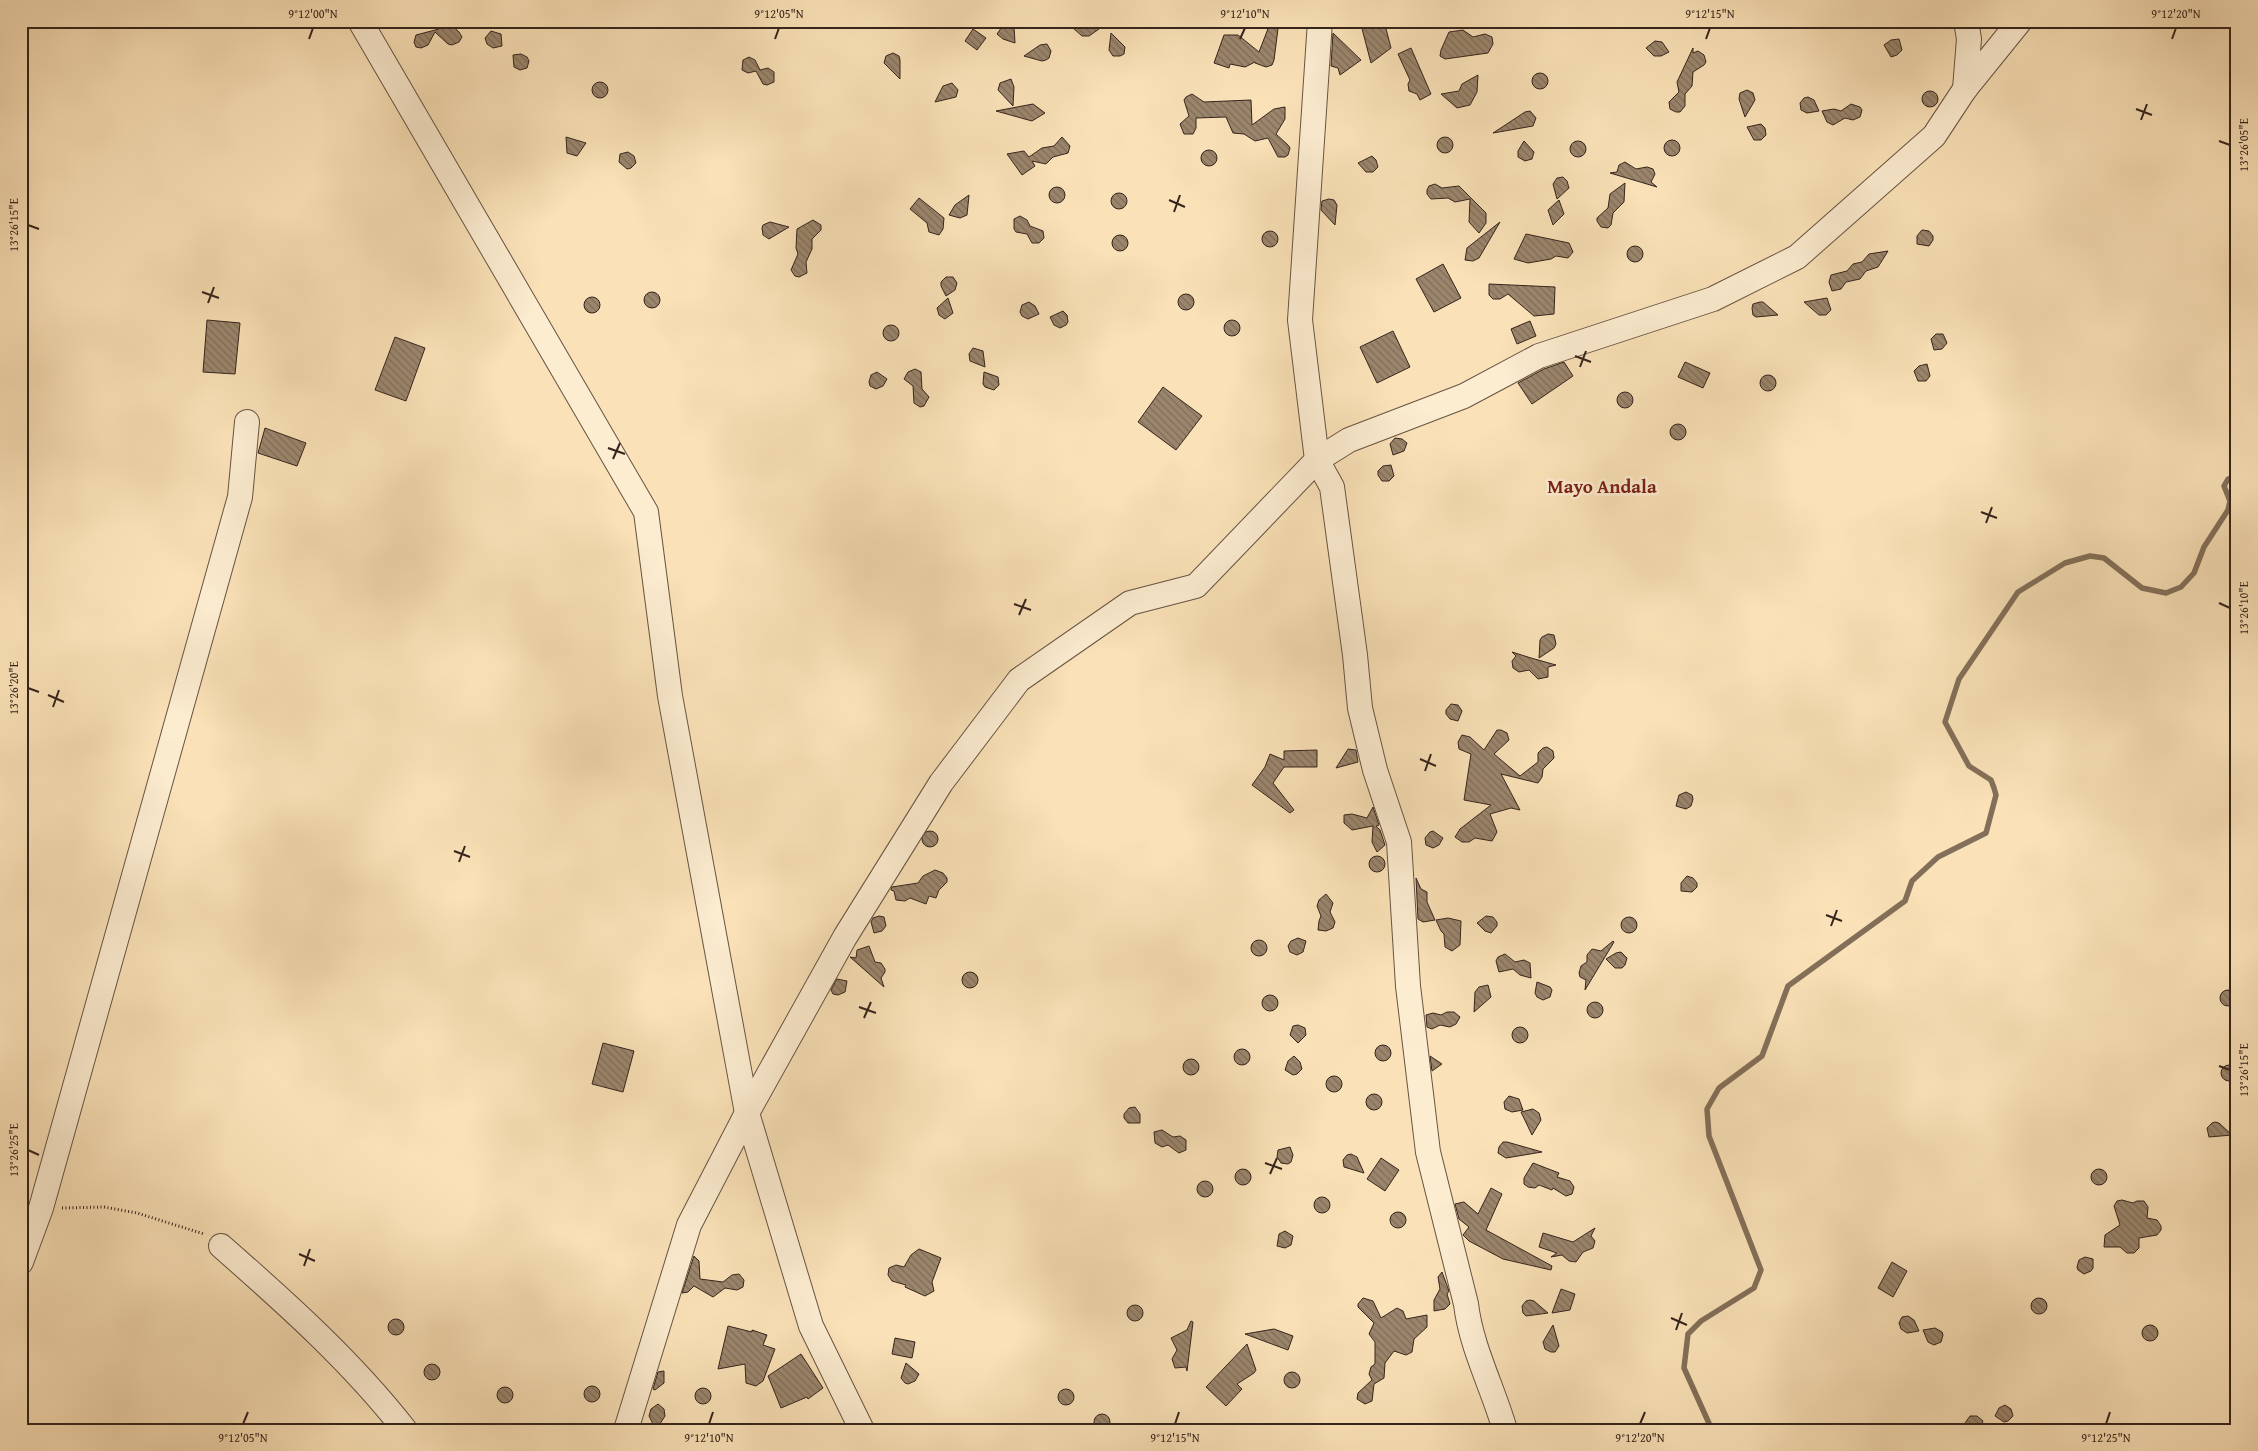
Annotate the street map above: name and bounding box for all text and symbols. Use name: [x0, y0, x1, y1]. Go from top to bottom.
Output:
text: 9°12'00"N: [288, 5, 338, 22]
text: 9°12'05"N: [754, 5, 804, 22]
text: 9°12'10"N: [1220, 5, 1270, 22]
text: 9°12'15"N: [1685, 5, 1735, 22]
text: 9°12'20"N: [2151, 5, 2201, 22]
text: 13°26'05"E: [2235, 118, 2252, 172]
text: 13°26'15"E: [5, 198, 22, 252]
district label: Mayo Andala: [1547, 472, 1657, 500]
text: 13°26'10"E: [2235, 581, 2252, 635]
text: 13°26'20"E: [5, 661, 22, 715]
text: 13°26'15"E: [2235, 1043, 2252, 1097]
text: 13°26'25"E: [5, 1123, 22, 1177]
text: 9°12'05"N: [218, 1429, 268, 1446]
text: 9°12'10"N: [684, 1429, 734, 1446]
text: 9°12'15"N: [1150, 1429, 1200, 1446]
text: 9°12'20"N: [1615, 1429, 1665, 1446]
text: 9°12'25"N: [2081, 1429, 2131, 1446]

